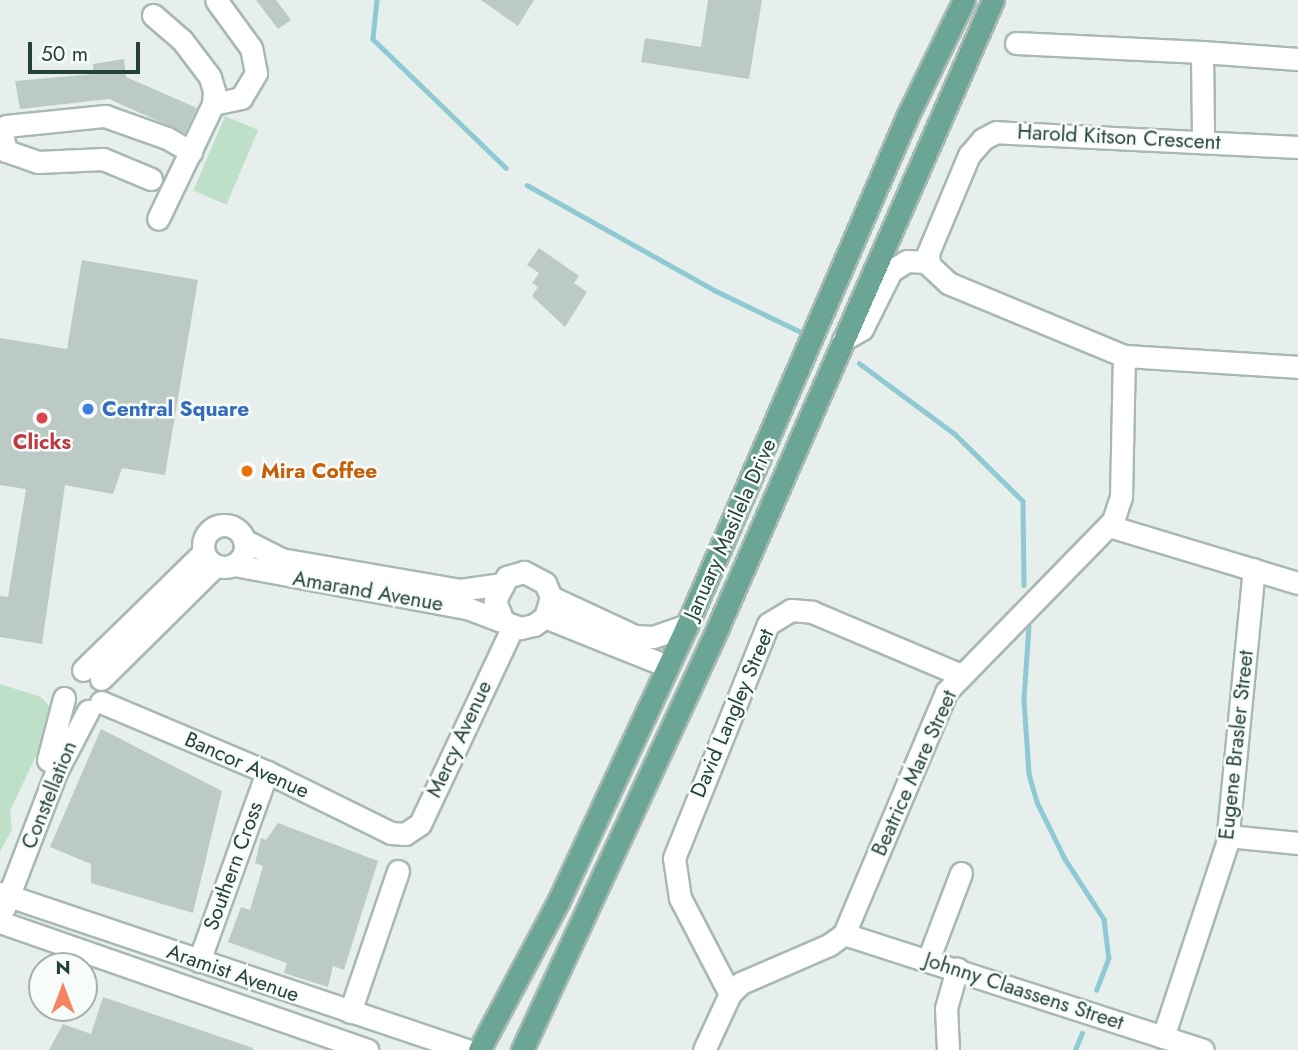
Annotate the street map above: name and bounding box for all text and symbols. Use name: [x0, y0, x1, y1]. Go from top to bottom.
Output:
scale bar: [32, 28, 144, 72]
text: 50 m: [41, 39, 88, 69]
street label: Harold Kitson Crescent: [1017, 119, 1221, 155]
place label: Central Square: [102, 396, 249, 422]
marker: Central Square: [80, 401, 96, 417]
marker: Clicks: [34, 410, 50, 426]
place label: Clicks: [13, 429, 71, 455]
street label: January Masilela Drive: [679, 435, 781, 623]
place label: Mira Coffee: [261, 458, 377, 484]
marker: Mira Coffee: [239, 463, 255, 479]
street label: Amarand Avenue: [291, 565, 445, 617]
street label: David Langley Street: [685, 625, 779, 801]
street label: Eugene Brasler Street: [1214, 649, 1258, 841]
street label: Mercy Avenue: [421, 677, 497, 801]
street label: Beatrice Mare Street: [866, 686, 962, 860]
street label: Bancor Avenue: [181, 726, 313, 804]
street label: Constellation: [16, 737, 82, 853]
street label: Southern Cross: [198, 798, 268, 934]
street label: Aramist Avenue: [164, 939, 302, 1007]
street label: Johnny Claassens Street: [921, 947, 1127, 1035]
north arrow: [28, 952, 98, 1022]
text: N: [55, 954, 71, 981]

